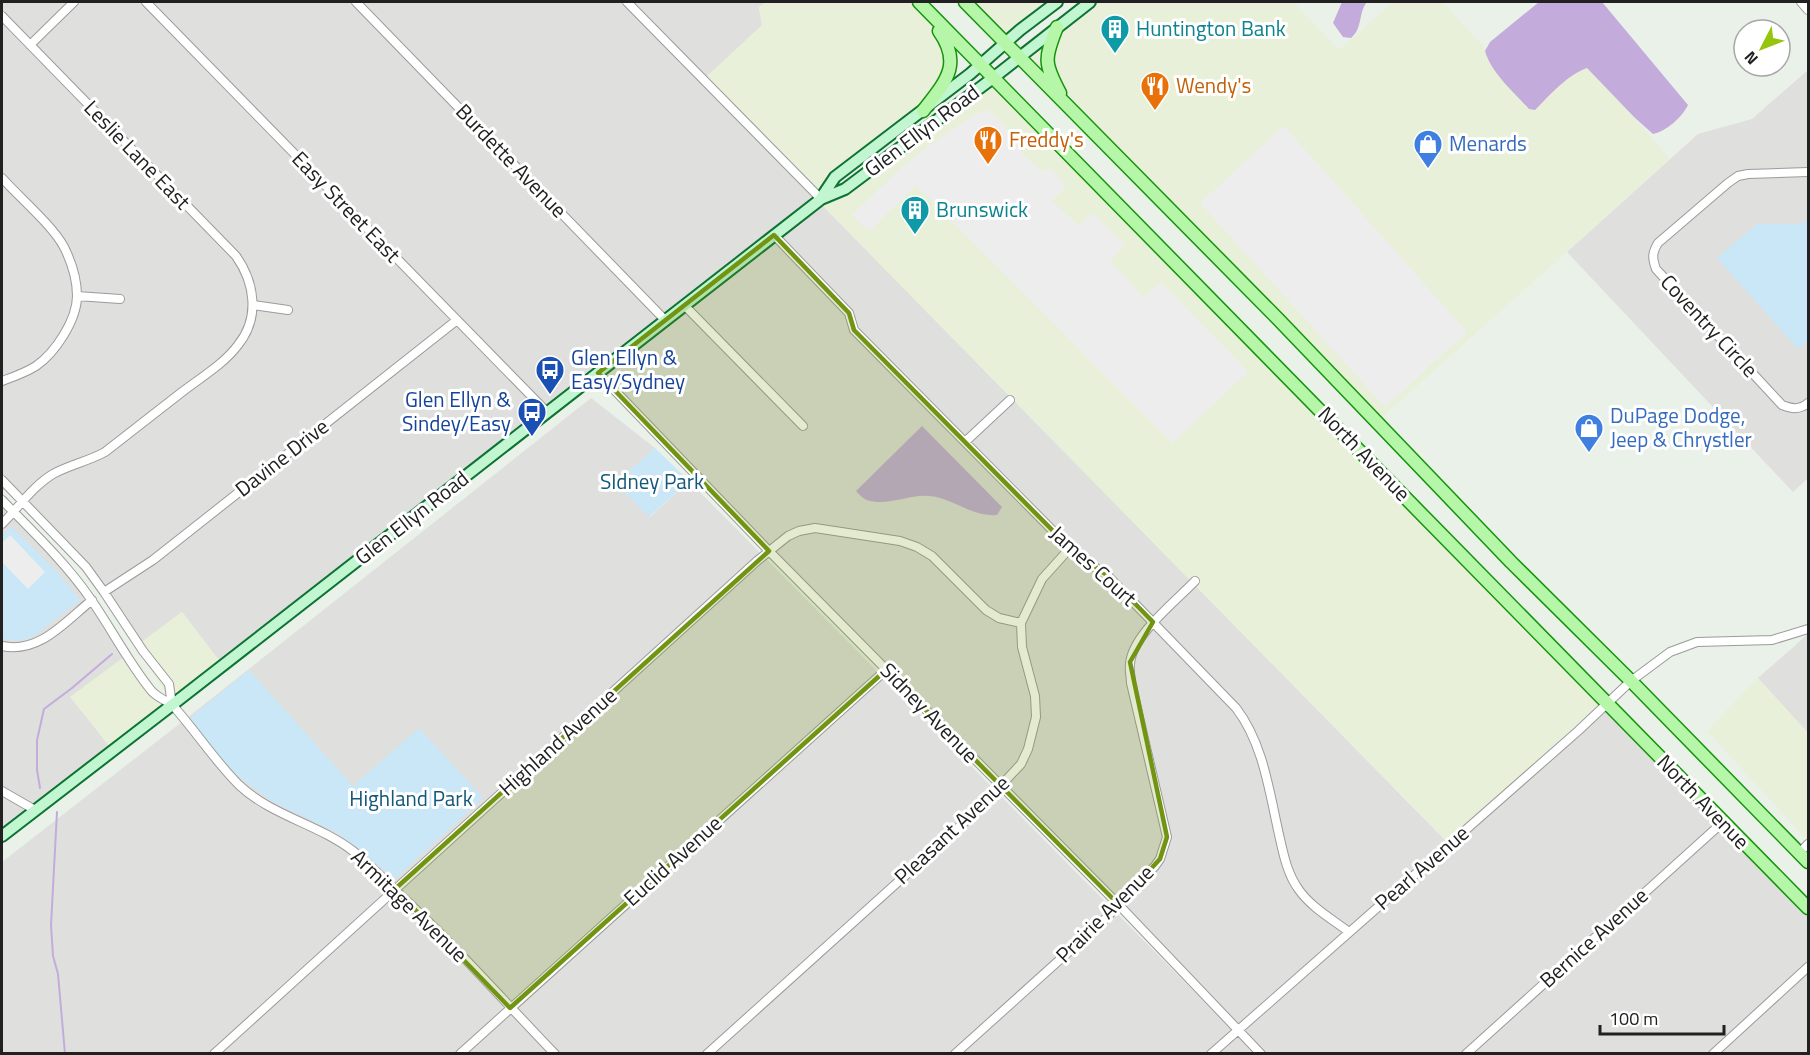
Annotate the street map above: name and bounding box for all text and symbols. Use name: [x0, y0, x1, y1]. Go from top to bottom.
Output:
place label: Huntington Bank: [1136, 12, 1286, 44]
building icon: Huntington Bank: [1099, 13, 1131, 55]
north arrow: [1732, 18, 1792, 78]
text: N: [1738, 46, 1763, 70]
place label: Wendy's: [1176, 69, 1251, 101]
restaurant icon: Wendy's: [1139, 70, 1171, 112]
street label: Glen Ellyn Road: [857, 76, 986, 184]
street label: Leslie Lane East: [77, 92, 199, 217]
street label: Burdette Avenue: [449, 96, 575, 225]
place label: Freddy's: [1009, 123, 1084, 155]
restaurant icon: Freddy's: [972, 124, 1004, 166]
place label: Menards: [1449, 127, 1527, 159]
shop icon: Menards: [1412, 128, 1444, 170]
street label: Easy Street East: [285, 143, 409, 270]
place label: Brunswick: [936, 193, 1028, 225]
building icon: Brunswick: [899, 194, 931, 236]
street label: Coventry Circle: [1653, 267, 1766, 384]
place label: Glen Ellyn & Easy/Sydney: [571, 341, 685, 397]
bus stop icon: Glen Ellyn & Easy/Sydney: [534, 354, 566, 396]
place label: Glen Ellyn & Sindey/Easy: [402, 383, 512, 439]
bus stop icon: Glen Ellyn & Sindey/Easy: [516, 396, 548, 438]
street label: North Avenue: [1311, 399, 1418, 508]
place label: DuPage Dodge, Jeep & Chrystler: [1610, 399, 1752, 455]
street label: Davine Drive: [228, 410, 335, 504]
shop icon: DuPage Dodge, Jeep & Chrystler: [1573, 412, 1605, 454]
street label: Glen Ellyn Road: [348, 462, 475, 572]
park label: SIdney Park: [600, 465, 704, 497]
street label: James Court: [1043, 517, 1145, 613]
street label: Sidney Avenue: [873, 655, 986, 770]
street label: Highland Avenue: [491, 680, 623, 803]
street label: North Avenue: [1650, 747, 1757, 856]
street label: Pleasant Avenue: [886, 767, 1016, 891]
park label: Highland Park: [349, 782, 473, 814]
street label: Euclid Avenue: [616, 807, 729, 913]
street label: Pearl Avenue: [1367, 817, 1476, 917]
street label: Armitage Avenue: [344, 841, 475, 969]
street label: Prairie Avenue: [1048, 857, 1161, 970]
street label: Bernice Avenue: [1532, 880, 1655, 995]
scale bar: [1600, 998, 1724, 1036]
text: 100 m: [1609, 1005, 1658, 1032]

